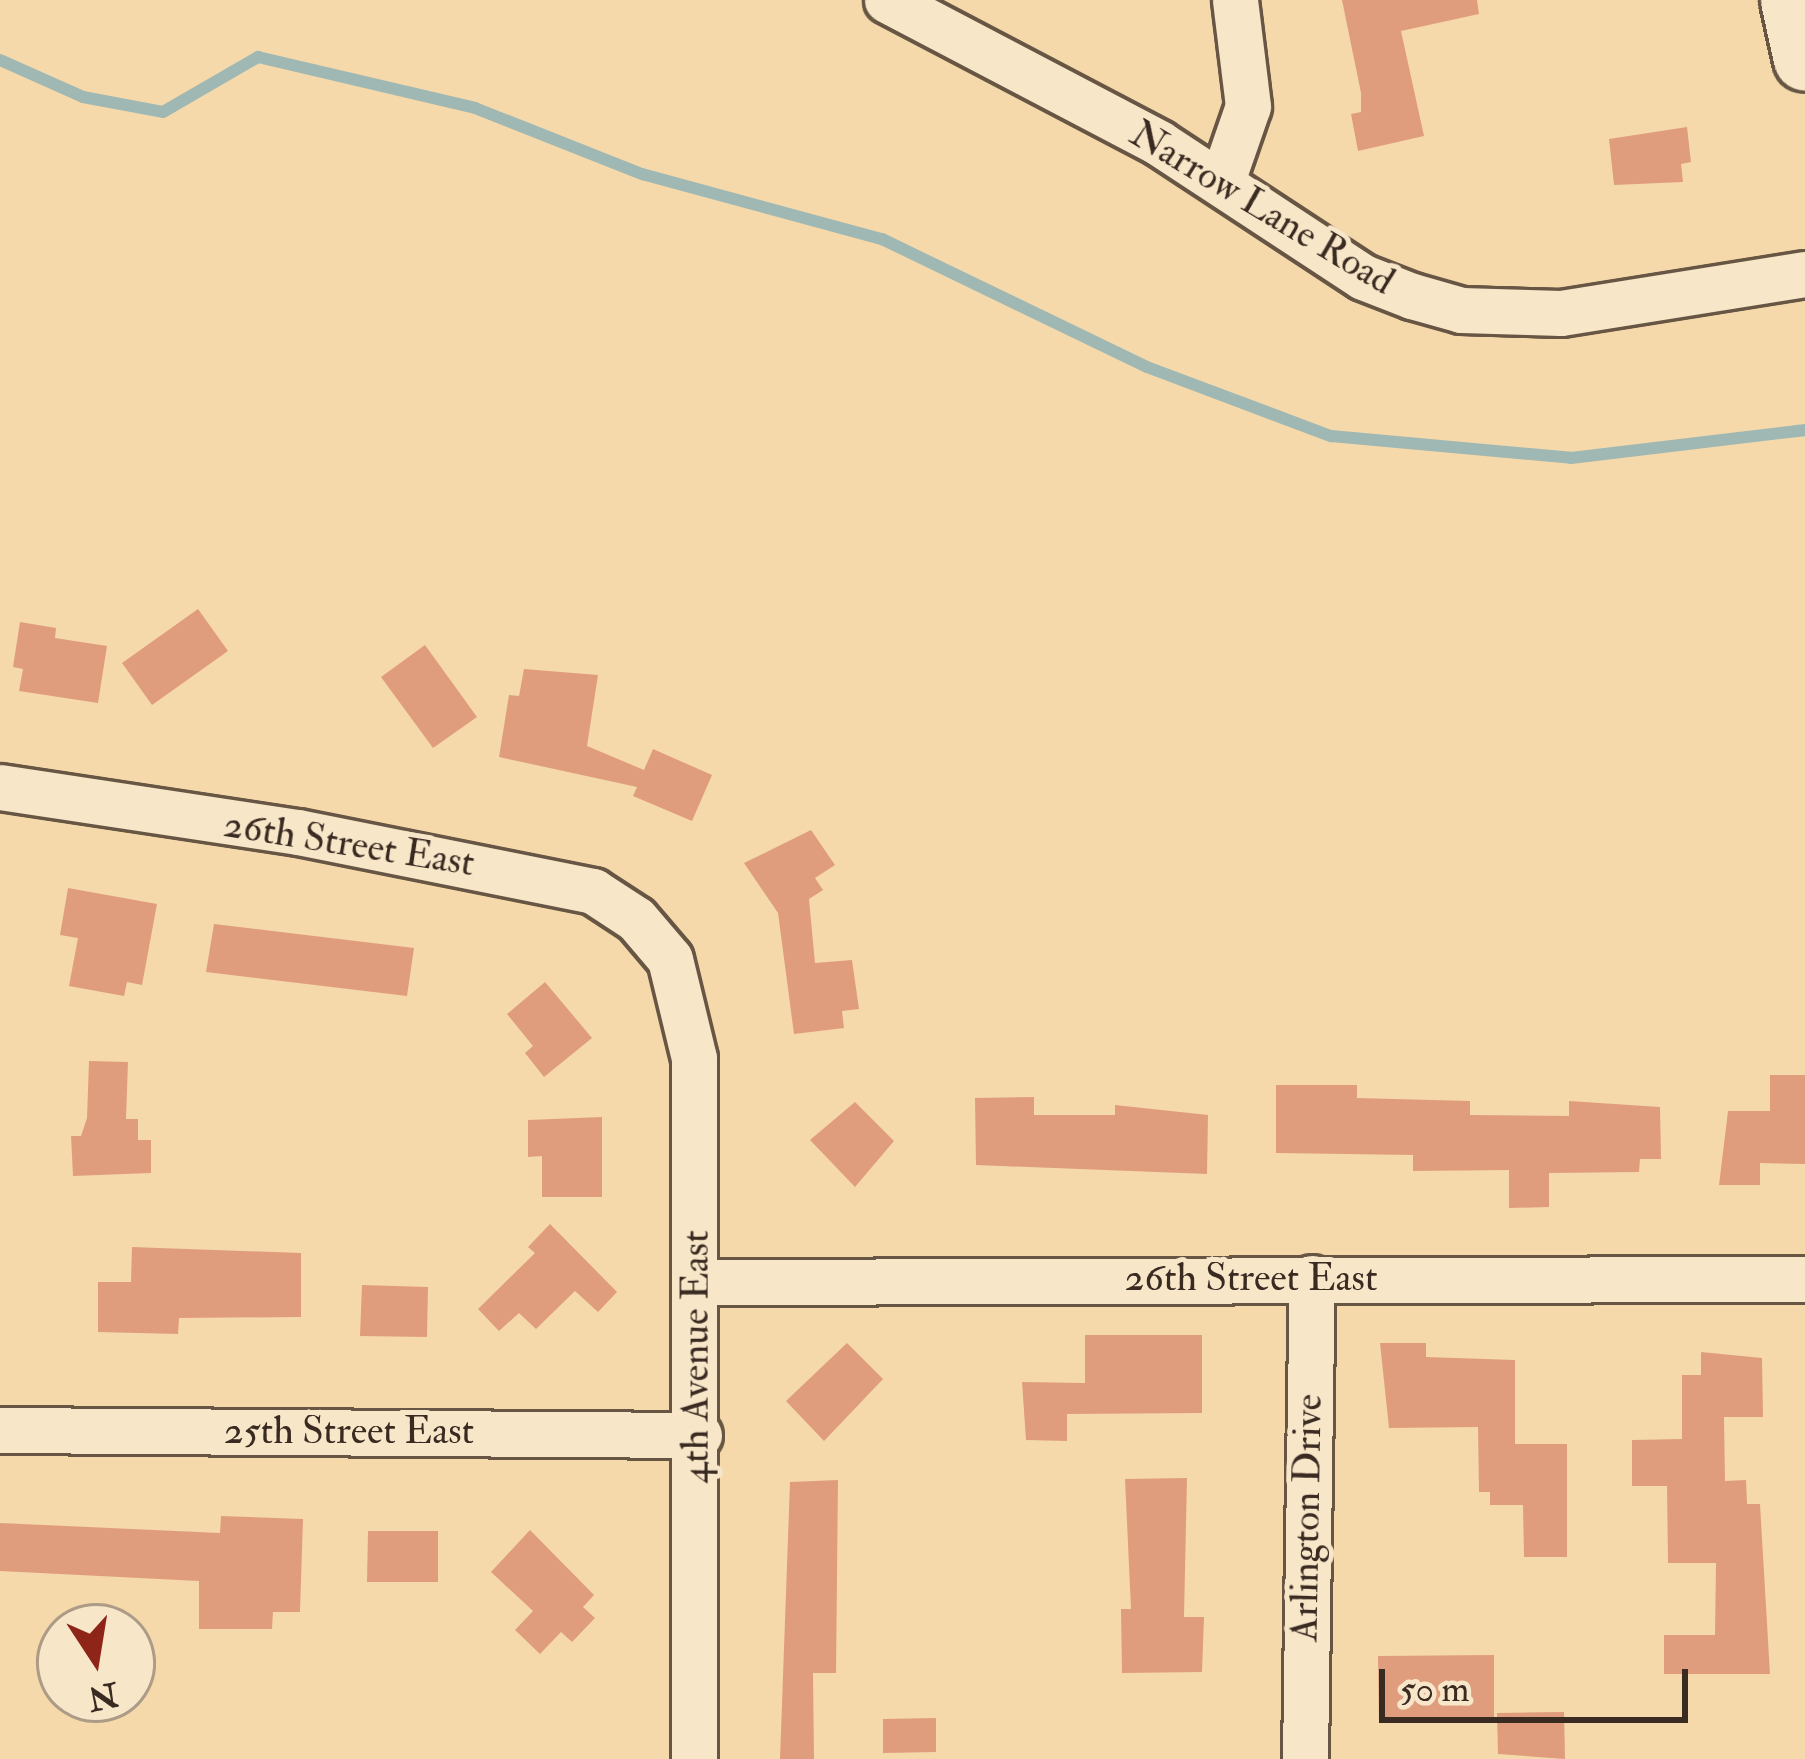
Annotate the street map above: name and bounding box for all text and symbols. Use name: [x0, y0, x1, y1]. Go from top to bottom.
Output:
street label: Narrow Lane Road: [1121, 111, 1403, 305]
street label: 26th Street East: [220, 801, 478, 887]
street label: 4th Avenue East: [673, 1230, 719, 1484]
street label: 26th Street East: [1124, 1255, 1378, 1301]
street label: Arlington Drive: [1281, 1394, 1333, 1642]
street label: 25th Street East: [224, 1408, 474, 1454]
north arrow: [36, 1603, 156, 1723]
scale bar: [1385, 1645, 1694, 1719]
text: 50 m: [1400, 1667, 1469, 1712]
text: N: [84, 1673, 122, 1719]

